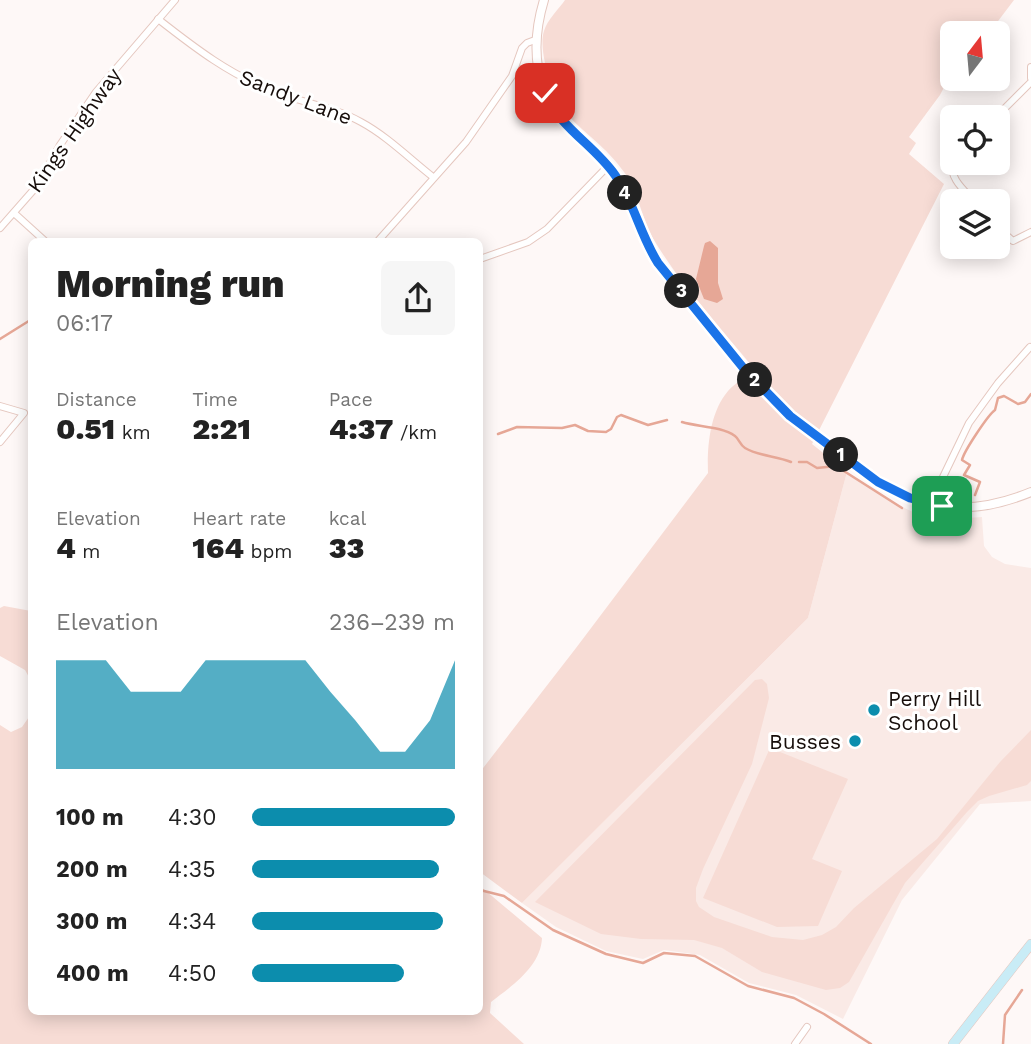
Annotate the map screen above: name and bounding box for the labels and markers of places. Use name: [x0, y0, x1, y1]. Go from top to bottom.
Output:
pin: [515, 63, 575, 123]
pin: 4: [608, 176, 642, 210]
pin: 3: [664, 274, 700, 308]
pin: 2: [738, 362, 772, 398]
pin: 1: [824, 438, 858, 472]
pin: [912, 476, 972, 536]
place label: Perry Hill School: [888, 686, 982, 735]
marker: Perry Hill School: [866, 702, 882, 718]
place label: Busses: [769, 729, 841, 754]
marker: Busses: [847, 733, 863, 749]

